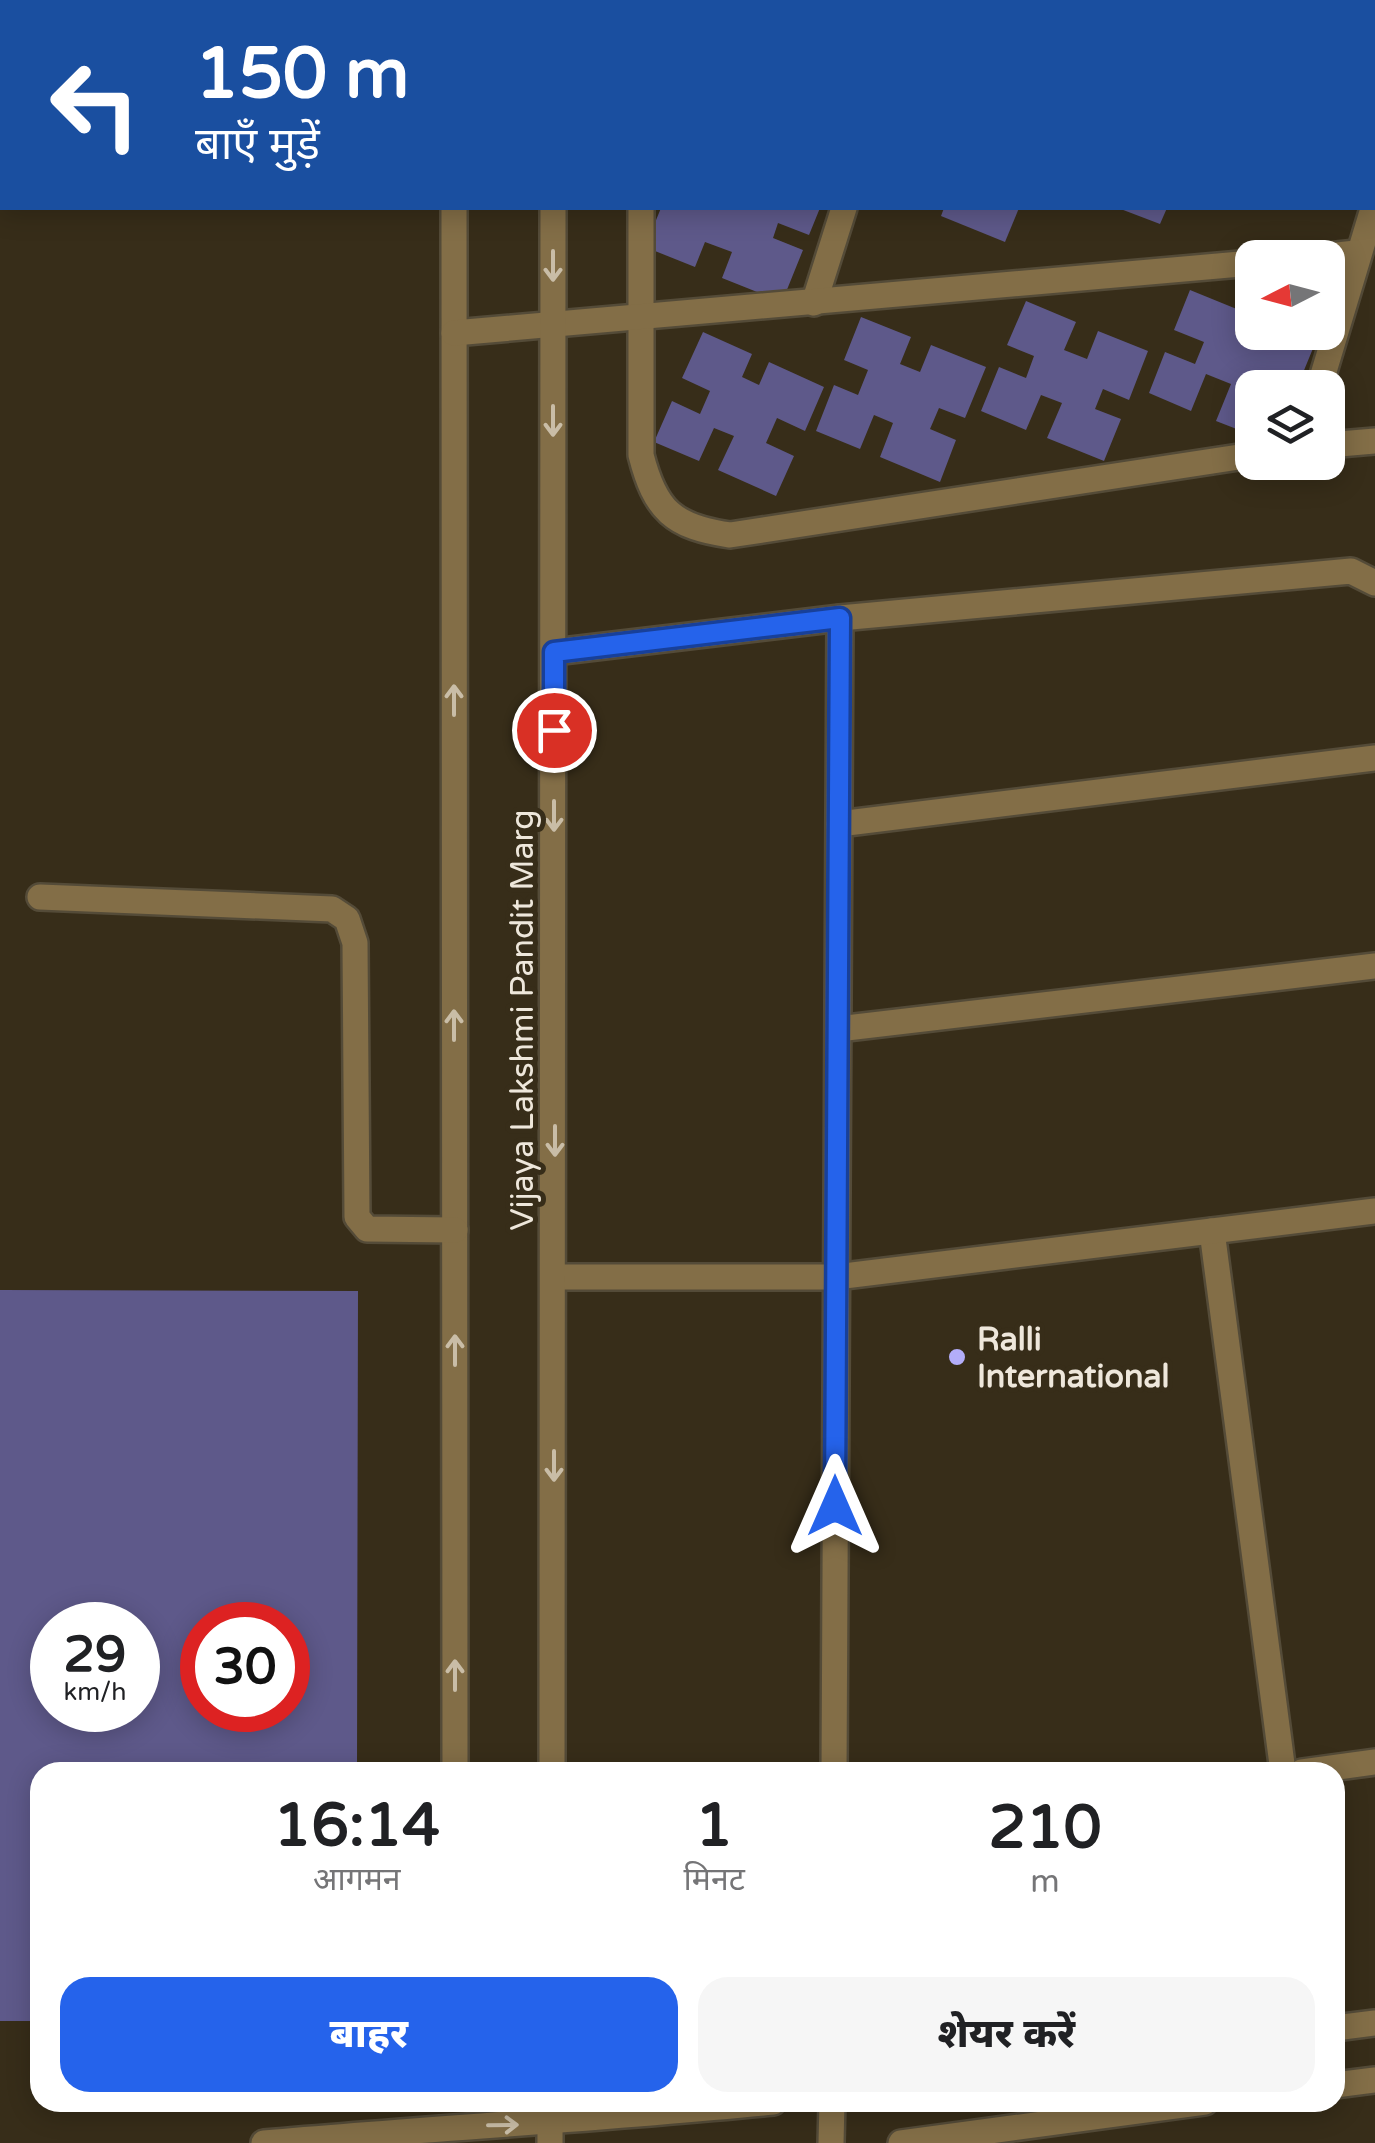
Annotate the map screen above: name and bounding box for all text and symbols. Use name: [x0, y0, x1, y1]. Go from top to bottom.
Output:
text: 150 m: [195, 33, 409, 117]
icon: left: [30, 40, 160, 170]
text: बाएँ मुड़ें: [195, 118, 320, 172]
north arrow: [1235, 240, 1345, 350]
map controls: [1235, 240, 1345, 480]
one-way arrow: [544, 248, 562, 281]
button: layers: [1235, 370, 1345, 480]
one-way arrow: [544, 404, 562, 437]
one-way arrow: [444, 685, 464, 718]
pin: [512, 688, 597, 773]
icon: arrive: [527, 703, 582, 758]
one-way arrow: [544, 800, 564, 832]
street label: Vijaya Lakshmi Pandit Marg: [504, 810, 542, 1230]
one-way arrow: [444, 1010, 464, 1042]
one-way arrow: [546, 1124, 564, 1157]
place label: Ralli International: [977, 1321, 1169, 1396]
one-way arrow: [446, 1335, 464, 1368]
marker: Ralli International: [946, 1346, 968, 1368]
one-way arrow: [544, 1450, 564, 1482]
position arrow: [783, 1454, 887, 1558]
speed limit sign: 30: [180, 1602, 310, 1732]
text: 29: [64, 1625, 126, 1685]
one-way arrow: [446, 1660, 464, 1692]
text: km/h: [64, 1677, 126, 1707]
text: 16:14: [274, 1790, 440, 1862]
text: 1: [695, 1790, 733, 1862]
text: 210: [988, 1792, 1101, 1864]
text: आगमन: [313, 1861, 401, 1899]
text: मिनट: [683, 1861, 745, 1899]
text: m: [1030, 1863, 1060, 1901]
button: बाहर: [60, 1977, 678, 2092]
button: शेयर करें: [698, 1977, 1315, 2092]
one-way arrow: [486, 2116, 518, 2134]

